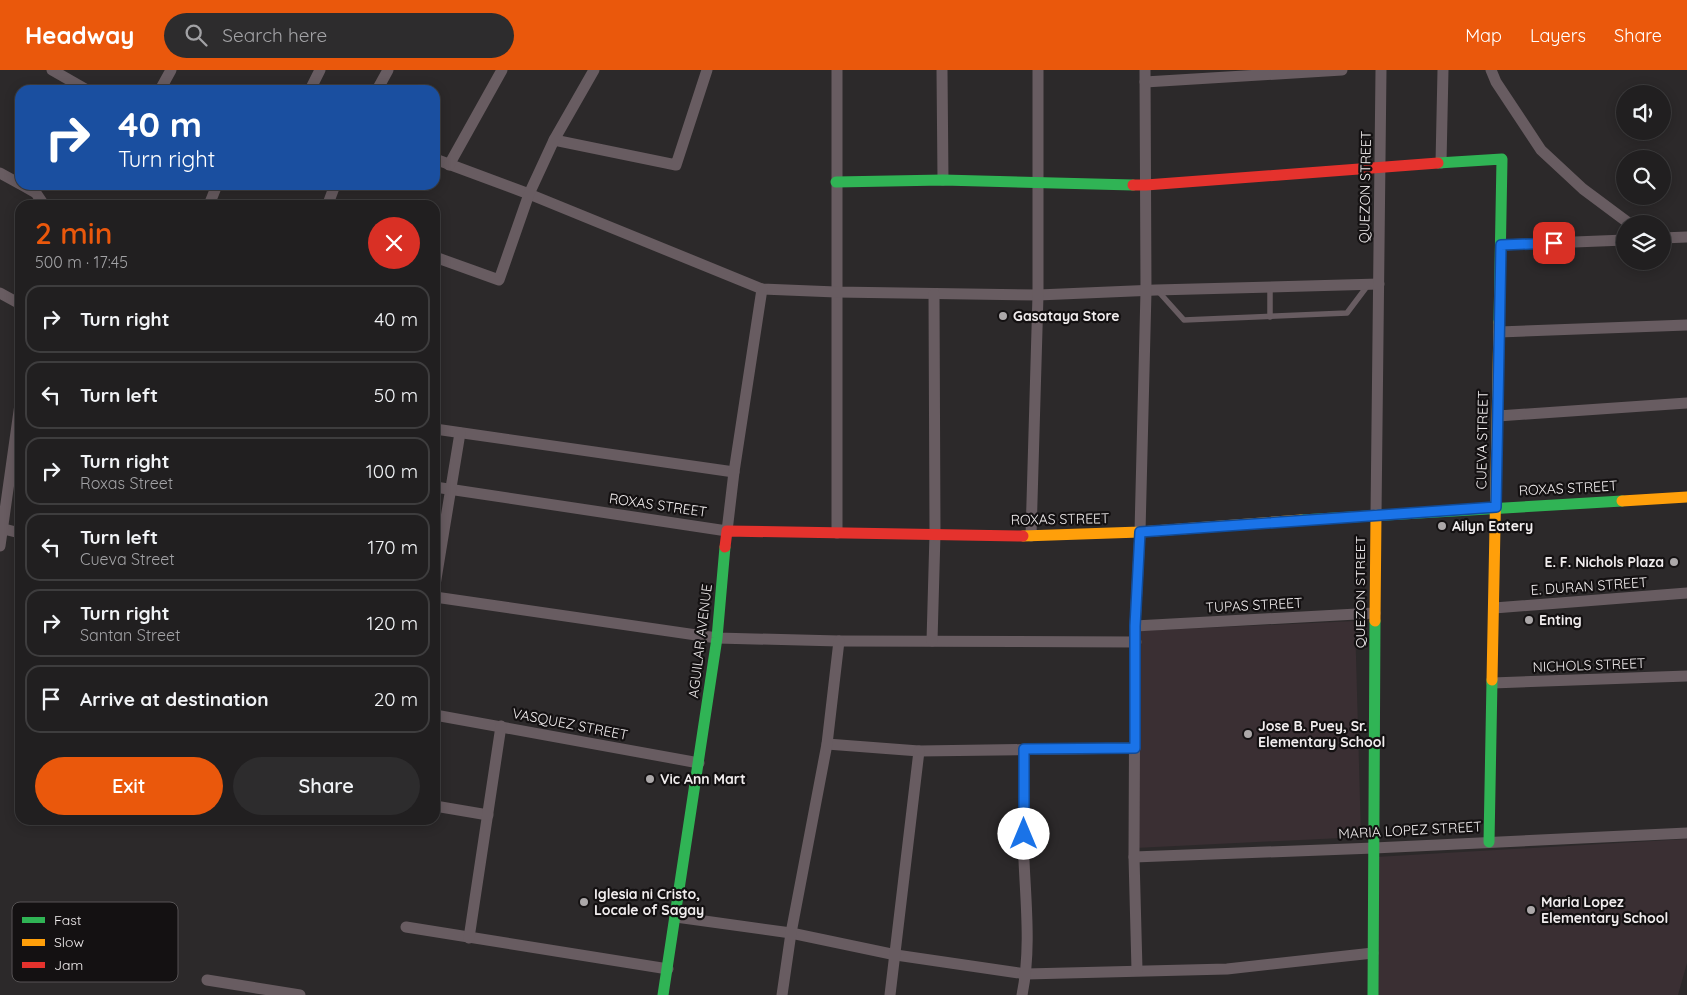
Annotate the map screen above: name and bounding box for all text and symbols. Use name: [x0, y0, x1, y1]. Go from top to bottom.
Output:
search box: [164, 13, 514, 58]
text: Headway: [25, 20, 134, 50]
icon: search: [182, 21, 210, 49]
text: Search here: [222, 23, 327, 47]
text: Map: [1465, 24, 1502, 47]
text: Layers: [1530, 24, 1586, 47]
text: Share: [1614, 24, 1662, 47]
map controls: [1616, 85, 1671, 270]
button: sound: [1616, 85, 1671, 140]
text: 40 m: [118, 102, 202, 146]
icon: right: [35, 105, 100, 170]
street label: QUEZON STREET: [1355, 131, 1375, 243]
text: Turn right: [118, 145, 215, 173]
button: search: [1616, 150, 1671, 205]
text: 2 min: [35, 214, 112, 252]
button: layers: [1616, 215, 1671, 270]
button: close: [368, 217, 420, 269]
pin: [1533, 222, 1575, 264]
icon: arrive: [1540, 229, 1568, 257]
text: 500 m · 17:45: [35, 252, 128, 272]
icon: right: [37, 305, 65, 333]
text: Turn right: [80, 307, 169, 331]
text: 40 m: [374, 307, 418, 331]
place label: Gasataya Store: [1013, 307, 1120, 325]
marker: Gasataya Store: [997, 310, 1009, 322]
icon: left: [37, 381, 65, 409]
text: Turn left: [80, 383, 158, 407]
text: 50 m: [374, 383, 418, 407]
street label: CUEVA STREET: [1472, 390, 1492, 490]
text: Turn right: [80, 449, 169, 473]
icon: right: [37, 457, 65, 485]
text: 100 m: [366, 459, 418, 483]
text: Roxas Street: [80, 473, 173, 493]
street label: ROXAS STREET: [1518, 476, 1618, 500]
street label: ROXAS STREET: [608, 489, 708, 521]
street label: ROXAS STREET: [1010, 509, 1110, 529]
place label: Ailyn Eatery: [1452, 517, 1533, 535]
marker: Ailyn Eatery: [1436, 520, 1448, 532]
text: Turn left: [80, 525, 158, 549]
icon: left: [37, 533, 65, 561]
text: 170 m: [367, 535, 418, 559]
street label: QUEZON STREET: [1351, 536, 1369, 648]
text: Cueva Street: [80, 549, 175, 569]
place label: E. F. Nichols Plaza: [1544, 553, 1664, 571]
marker: E. F. Nichols Plaza: [1668, 556, 1680, 568]
street label: E. DURAN STREET: [1530, 573, 1648, 599]
street label: AGUILAR AVENUE: [684, 583, 716, 699]
street label: TUPAS STREET: [1205, 593, 1303, 617]
text: Turn right: [80, 601, 169, 625]
icon: right: [37, 609, 65, 637]
text: 120 m: [367, 611, 418, 635]
place label: Enting: [1539, 611, 1582, 629]
marker: Enting: [1523, 614, 1535, 626]
text: Santan Street: [80, 625, 180, 645]
street label: NICHOLS STREET: [1532, 654, 1646, 676]
icon: arrive: [37, 685, 65, 713]
text: Arrive at destination: [80, 687, 269, 711]
text: 20 m: [374, 687, 418, 711]
street label: VASQUEZ STREET: [511, 704, 629, 744]
place label: Jose B. Puey, Sr. Elementary School: [1258, 717, 1385, 751]
marker: Jose B. Puey, Sr. Elementary School: [1242, 728, 1254, 740]
button: Exit: [35, 757, 223, 815]
button: Share: [233, 757, 420, 815]
place label: Vic Ann Mart: [660, 770, 746, 788]
marker: Vic Ann Mart: [644, 773, 656, 785]
position arrow: [997, 807, 1049, 859]
street label: MARIA LOPEZ STREET: [1338, 817, 1482, 843]
place label: Iglesia ni Cristo, Locale of Sagay: [594, 885, 704, 919]
place label: Maria Lopez Elementary School: [1541, 893, 1668, 927]
marker: Iglesia ni Cristo, Locale of Sagay: [578, 896, 590, 908]
legend: [12, 902, 178, 982]
marker: Maria Lopez Elementary School: [1525, 904, 1537, 916]
text: Fast: [54, 911, 82, 929]
text: Slow: [54, 933, 84, 951]
text: Jam: [54, 956, 83, 974]

